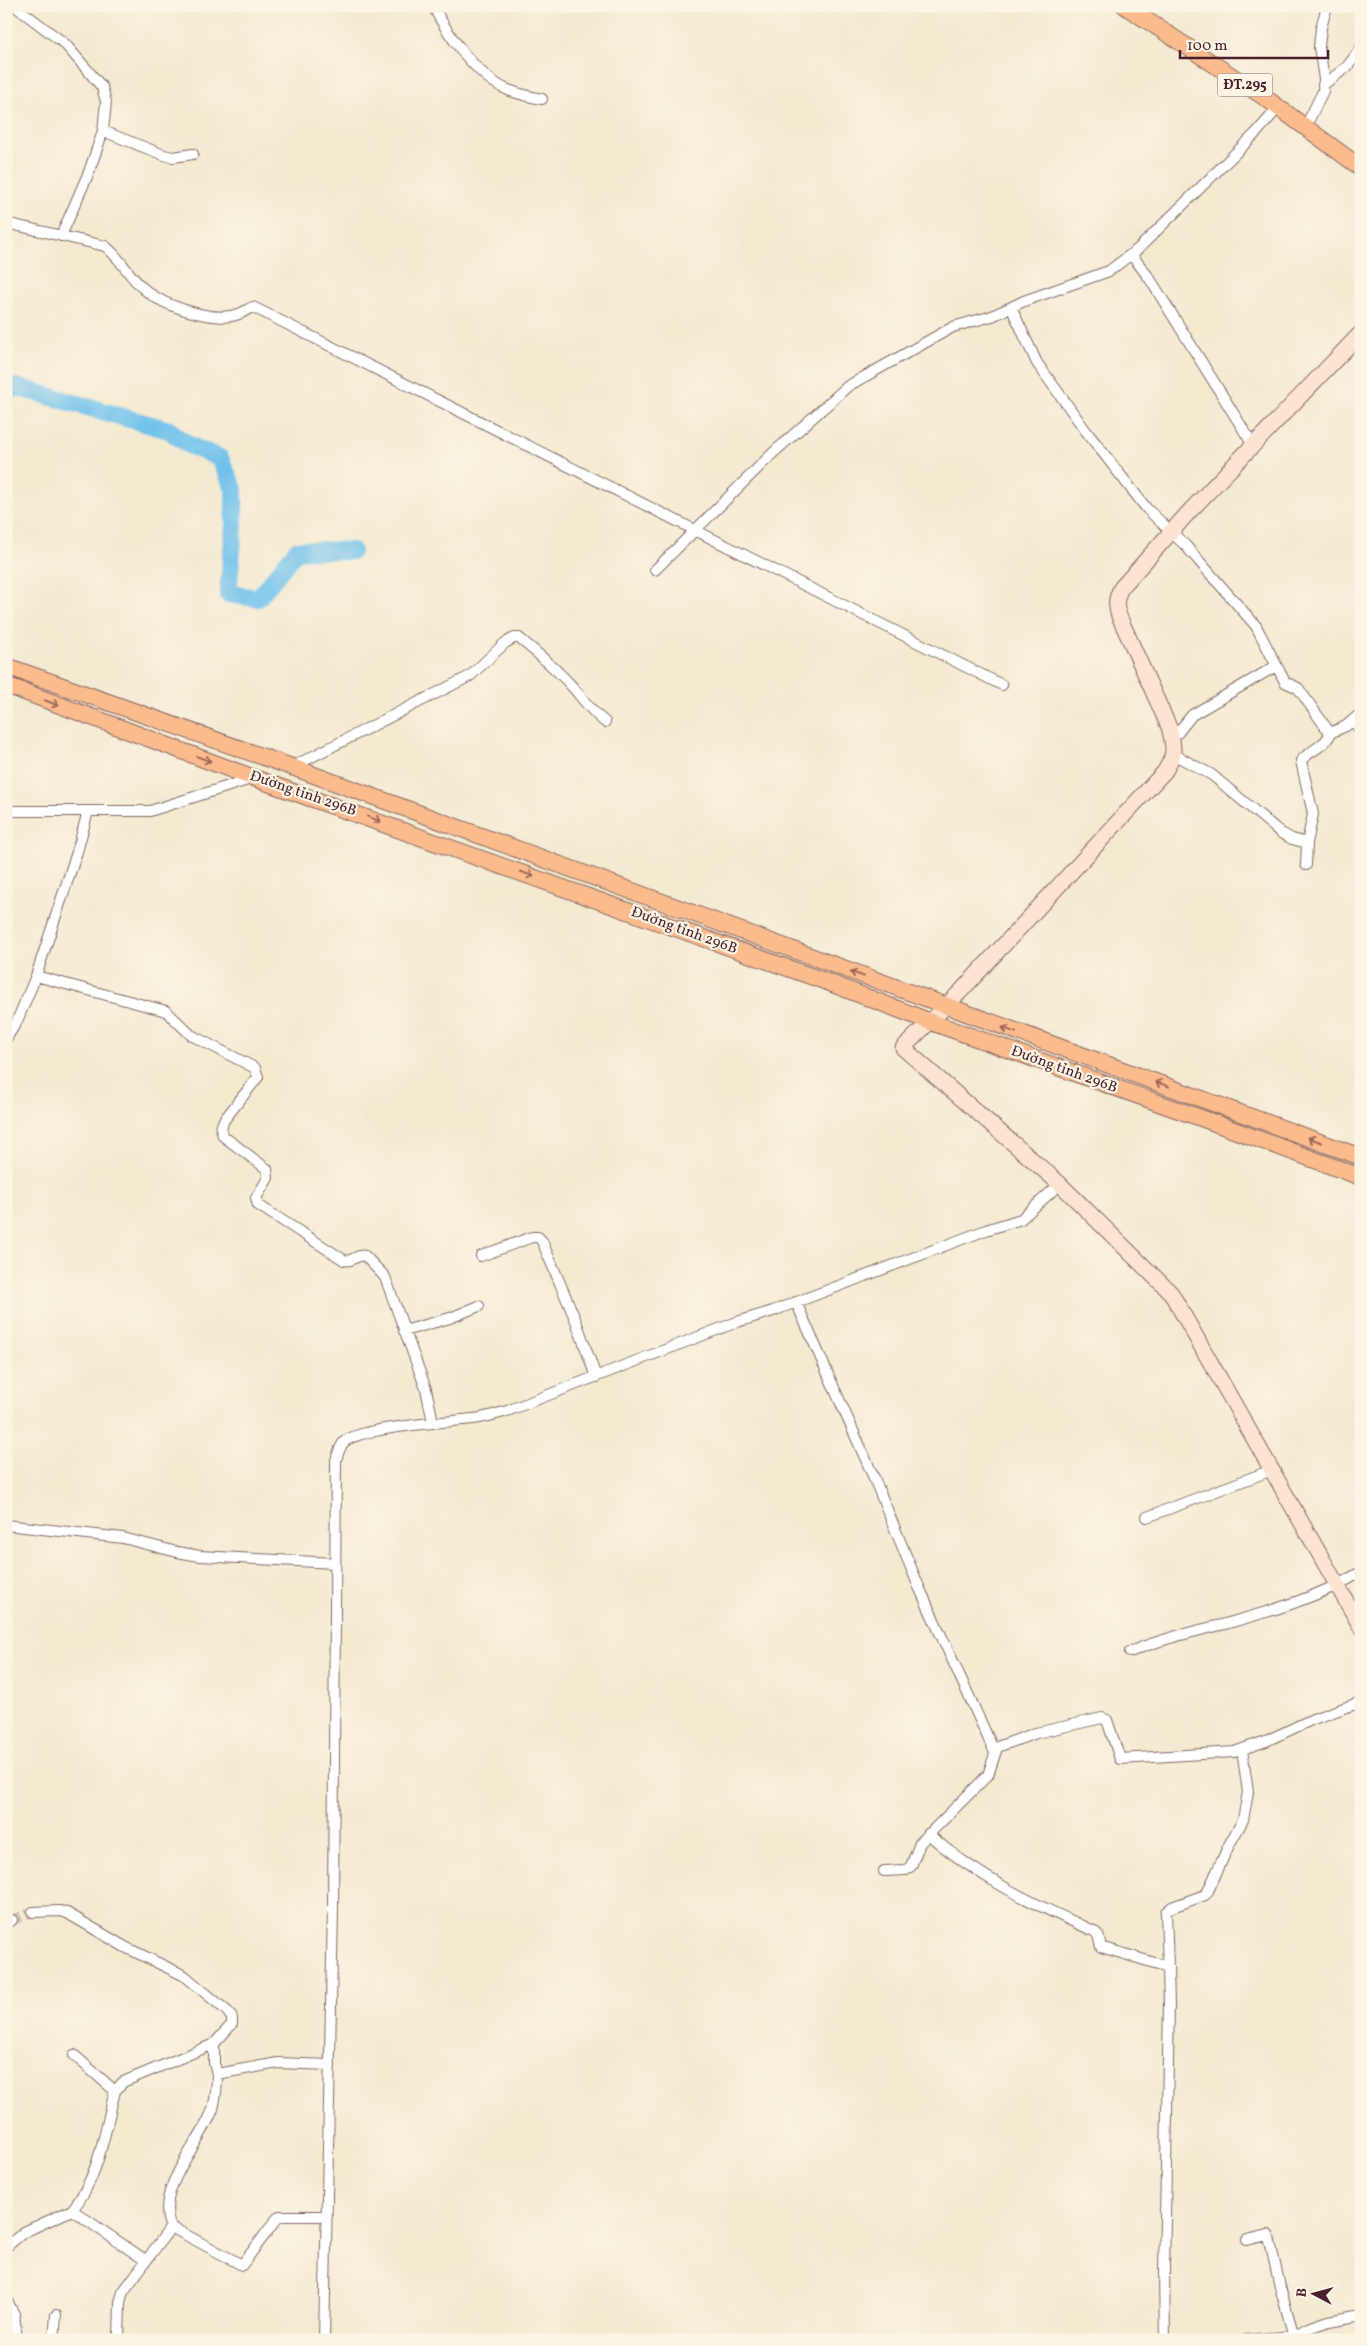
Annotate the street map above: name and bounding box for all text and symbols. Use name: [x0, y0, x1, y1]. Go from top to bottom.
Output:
scale bar: [1180, 28, 1327, 60]
text: 100 m: [1187, 36, 1227, 57]
road number: ĐT.295: [1218, 74, 1272, 96]
one-way arrow: [44, 699, 59, 708]
one-way arrow: [196, 755, 212, 764]
street label: Đường tỉnh 296B: [247, 766, 359, 822]
one-way arrow: [366, 815, 381, 824]
one-way arrow: [519, 870, 534, 879]
street label: Đường tỉnh 296B: [628, 902, 740, 960]
one-way arrow: [849, 969, 865, 978]
one-way arrow: [1002, 1025, 1018, 1034]
street label: Đường tỉnh 296B: [1008, 1041, 1120, 1099]
one-way arrow: [1155, 1079, 1171, 1088]
one-way arrow: [1308, 1135, 1323, 1144]
north arrow: [1290, 2268, 1340, 2318]
text: B: [1293, 2287, 1313, 2298]

